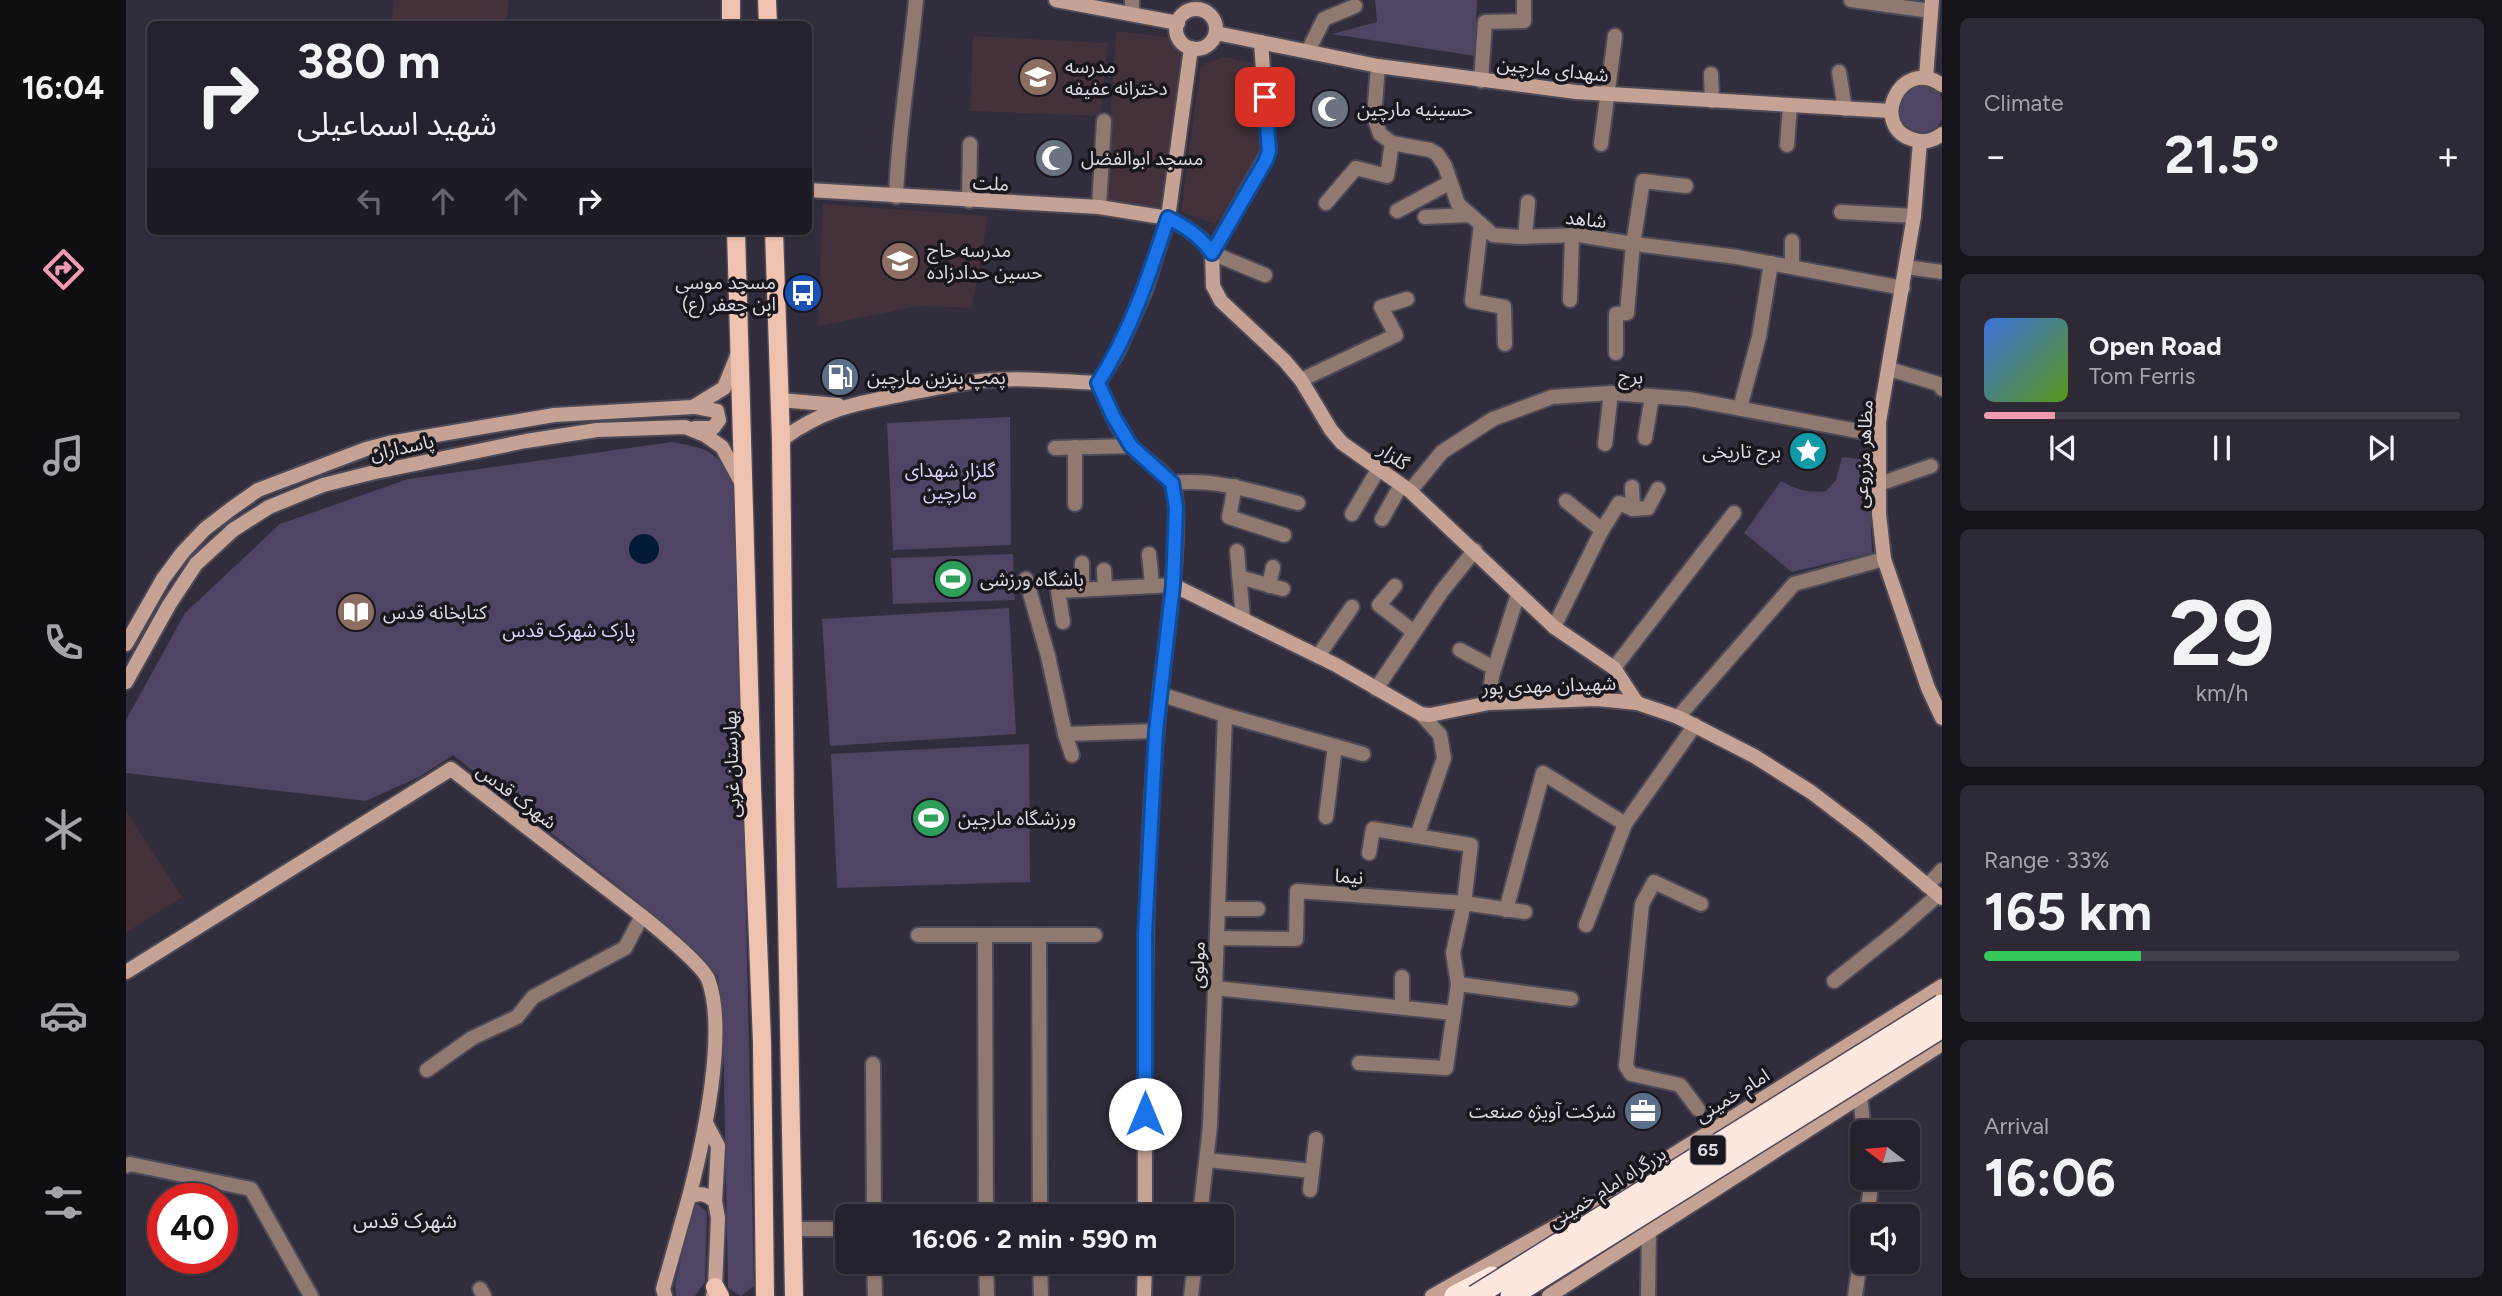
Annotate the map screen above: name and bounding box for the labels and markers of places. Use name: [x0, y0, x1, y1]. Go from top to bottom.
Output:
place label: مدرسه دخترانه عفیفه: [1065, 55, 1168, 100]
school or university icon: مدرسه دخترانه عفیفه: [1017, 56, 1059, 98]
pin: [1235, 67, 1295, 127]
mosque icon: حسینیه مارچین: [1309, 88, 1351, 130]
place label: حسینیه مارچین: [1357, 98, 1473, 122]
mosque icon: مسجد ابوالفضل: [1033, 137, 1075, 179]
place label: مسجد ابوالفضل: [1081, 147, 1203, 170]
place label: مدرسه حاج حسین حدادزاده: [927, 239, 1043, 284]
school or university icon: مدرسه حاج حسین حدادزاده: [879, 240, 921, 282]
place label: مسجد موسی ابن جعفر (ع): [675, 271, 776, 318]
bus stop icon: مسجد موسی ابن جعفر (ع): [782, 272, 824, 314]
fuel station icon: پمپ بنزین مارچین: [819, 356, 861, 398]
place label: پمپ بنزین مارچین: [867, 366, 1006, 391]
place icon: برج تاریخی: [1787, 430, 1829, 472]
place label: برج تاریخی: [1702, 440, 1781, 465]
sports icon: باشگاه ورزشی: [932, 558, 974, 600]
place label: باشگاه ورزشی: [980, 568, 1084, 591]
library icon: کتابخانه قدس: [335, 591, 377, 633]
place label: کتابخانه قدس: [383, 601, 488, 624]
sports icon: ورزشگاه مارچین: [910, 797, 952, 839]
place label: ورزشگاه مارچین: [958, 807, 1076, 831]
office icon: شرکت آویژه صنعت: [1622, 1090, 1664, 1132]
place label: شرکت آویژه صنعت: [1469, 1100, 1616, 1123]

